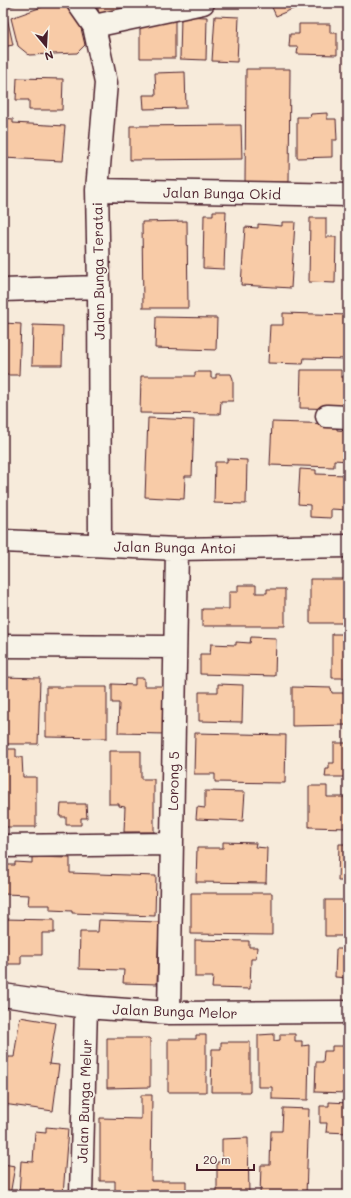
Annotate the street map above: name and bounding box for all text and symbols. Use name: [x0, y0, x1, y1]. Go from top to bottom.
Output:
north arrow: [26, 26, 66, 66]
text: N: [43, 48, 56, 64]
street label: Jalan Bunga Okid: [163, 182, 281, 204]
street label: Jalan Bunga Teratai: [87, 202, 109, 340]
street label: Jalan Bunga Antoi: [114, 536, 236, 558]
street label: Lorong 5: [163, 751, 183, 811]
street label: Jalan Bunga Melor: [112, 999, 238, 1023]
street label: Jalan Bunga Melur: [72, 1039, 96, 1163]
scale bar: [197, 1146, 254, 1172]
text: 20 m: [203, 1151, 231, 1167]

